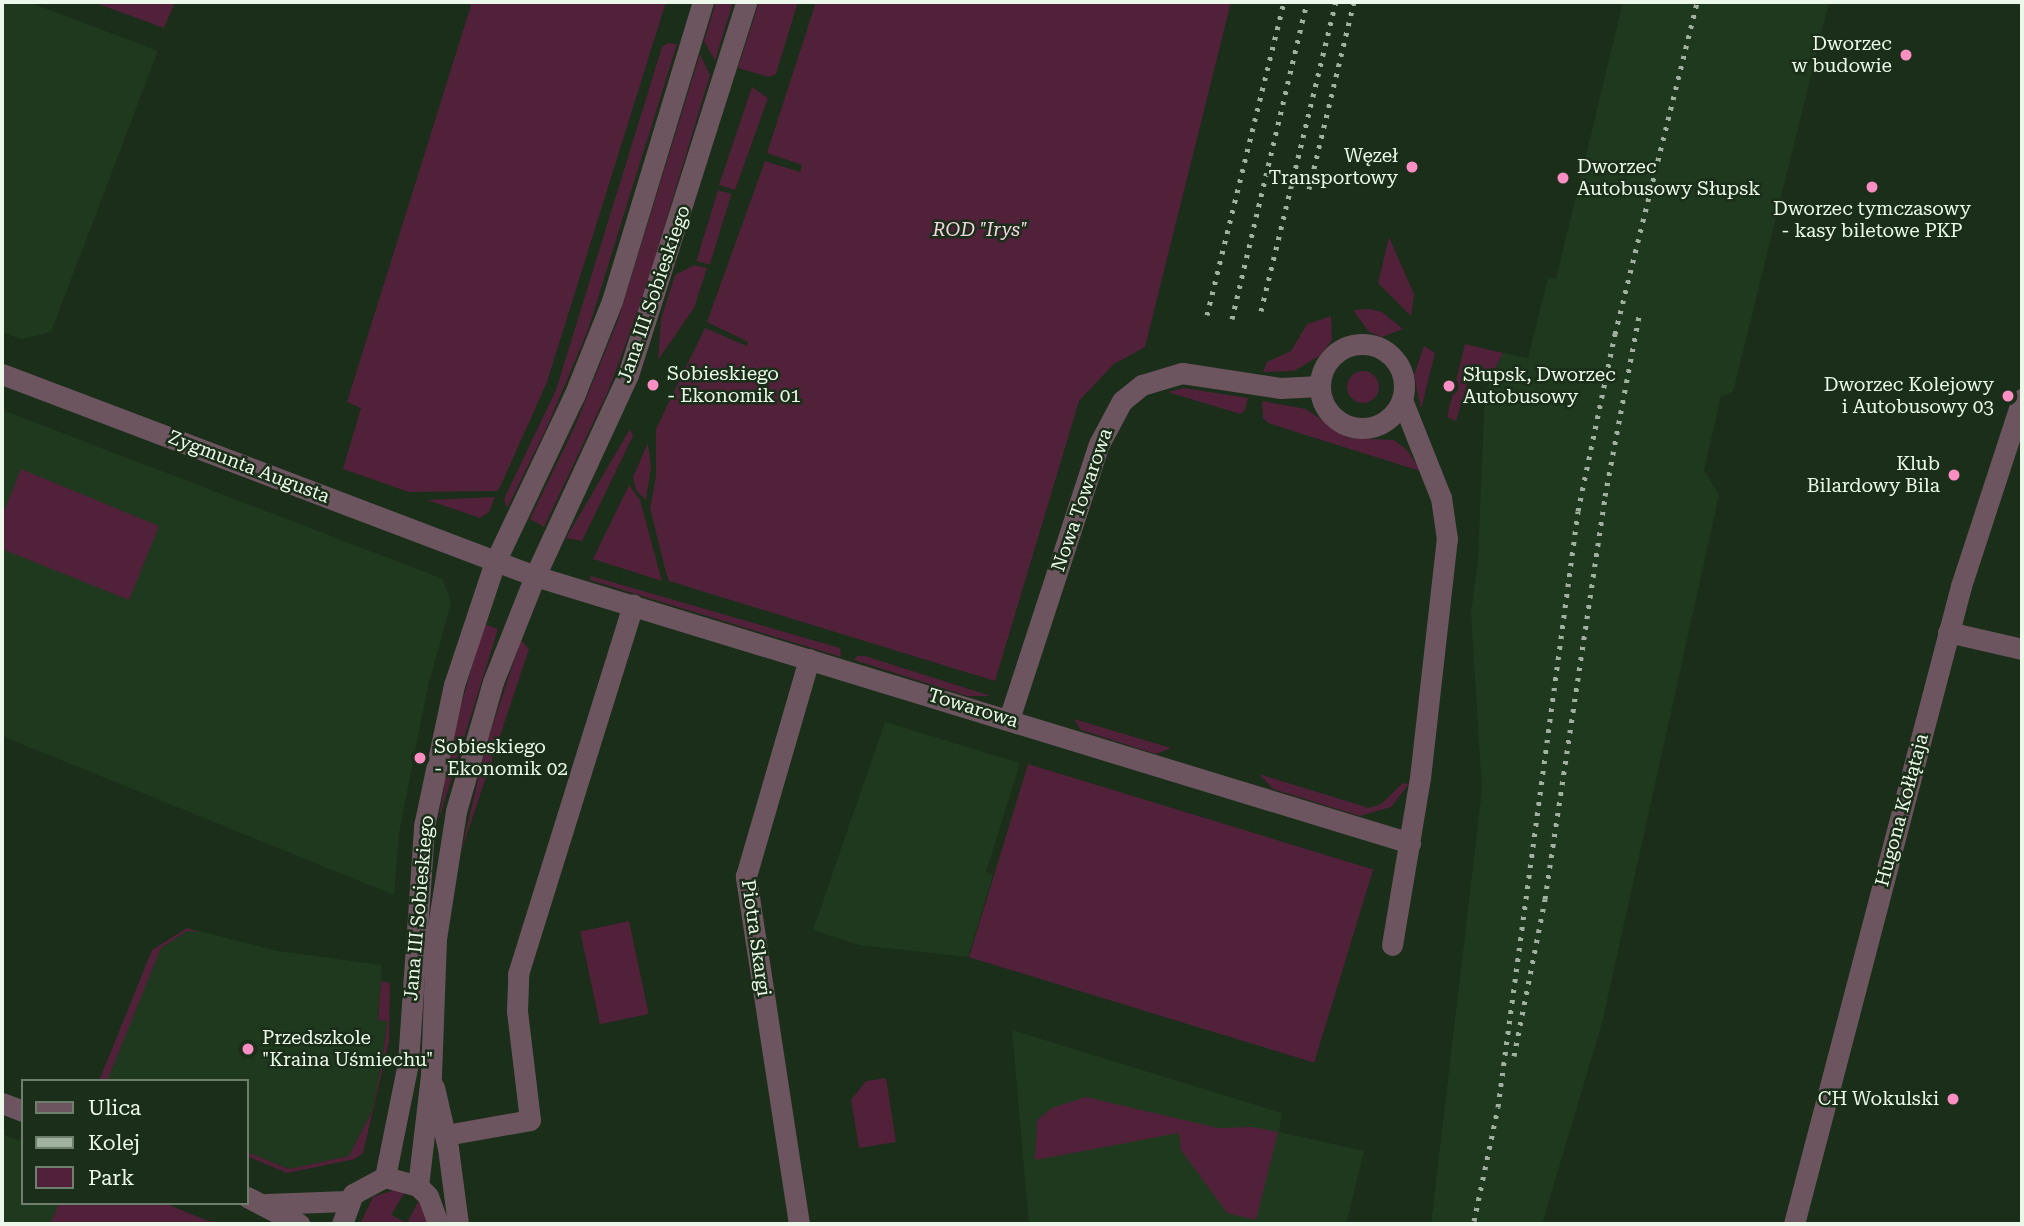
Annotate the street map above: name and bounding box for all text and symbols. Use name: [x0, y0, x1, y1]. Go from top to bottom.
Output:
place label: Dworzec w budowie: [1792, 33, 1892, 77]
marker: Dworzec w budowie: [1898, 47, 1914, 63]
place label: Węzeł Transportowy: [1269, 145, 1398, 189]
place label: Dworzec Autobusowy Słupsk: [1577, 156, 1760, 200]
marker: Węzeł Transportowy: [1404, 159, 1420, 175]
marker: Dworzec Autobusowy Słupsk: [1555, 170, 1571, 186]
marker: Dworzec tymczasowy - kasy biletowe PKP: [1864, 179, 1880, 195]
place label: Dworzec tymczasowy - kasy biletowe PKP: [1773, 198, 1971, 242]
street label: Jana III Sobieskiego: [613, 202, 695, 386]
park label: ROD "Irys": [932, 219, 1028, 241]
place label: Sobieskiego - Ekonomik 01: [667, 363, 801, 407]
place label: Słupsk, Dworzec Autobusowy: [1463, 364, 1616, 408]
place label: Dworzec Kolejowy i Autobusowy 03: [1824, 374, 1994, 418]
marker: Sobieskiego - Ekonomik 01: [645, 377, 661, 393]
marker: Słupsk, Dworzec Autobusowy: [1441, 378, 1457, 394]
marker: Dworzec Kolejowy i Autobusowy 03: [2000, 388, 2016, 404]
street label: Nowa Towarowa: [1047, 425, 1117, 575]
street label: Zygmunta Augusta: [165, 426, 333, 508]
place label: Klub Bilardowy Bila: [1807, 453, 1940, 497]
marker: Klub Bilardowy Bila: [1946, 467, 1962, 483]
street label: Towarowa: [925, 683, 1021, 733]
street label: Hugona Kołłątaja: [1871, 731, 1933, 889]
place label: Sobieskiego - Ekonomik 02: [434, 736, 568, 780]
marker: Sobieskiego - Ekonomik 02: [412, 750, 428, 766]
street label: Jana III Sobieskiego: [400, 814, 438, 1002]
street label: Piotra Skargi: [737, 878, 775, 998]
place label: Przedszkole "Kraina Uśmiechu": [262, 1027, 433, 1071]
marker: Przedszkole "Kraina Uśmiechu": [240, 1041, 256, 1057]
legend: [21, 1079, 248, 1205]
place label: CH Wokulski: [1818, 1088, 1939, 1110]
marker: CH Wokulski: [1945, 1091, 1961, 1107]
text: Ulica: [88, 1096, 141, 1120]
text: Kolej: [88, 1131, 140, 1155]
text: Park: [88, 1166, 134, 1190]

